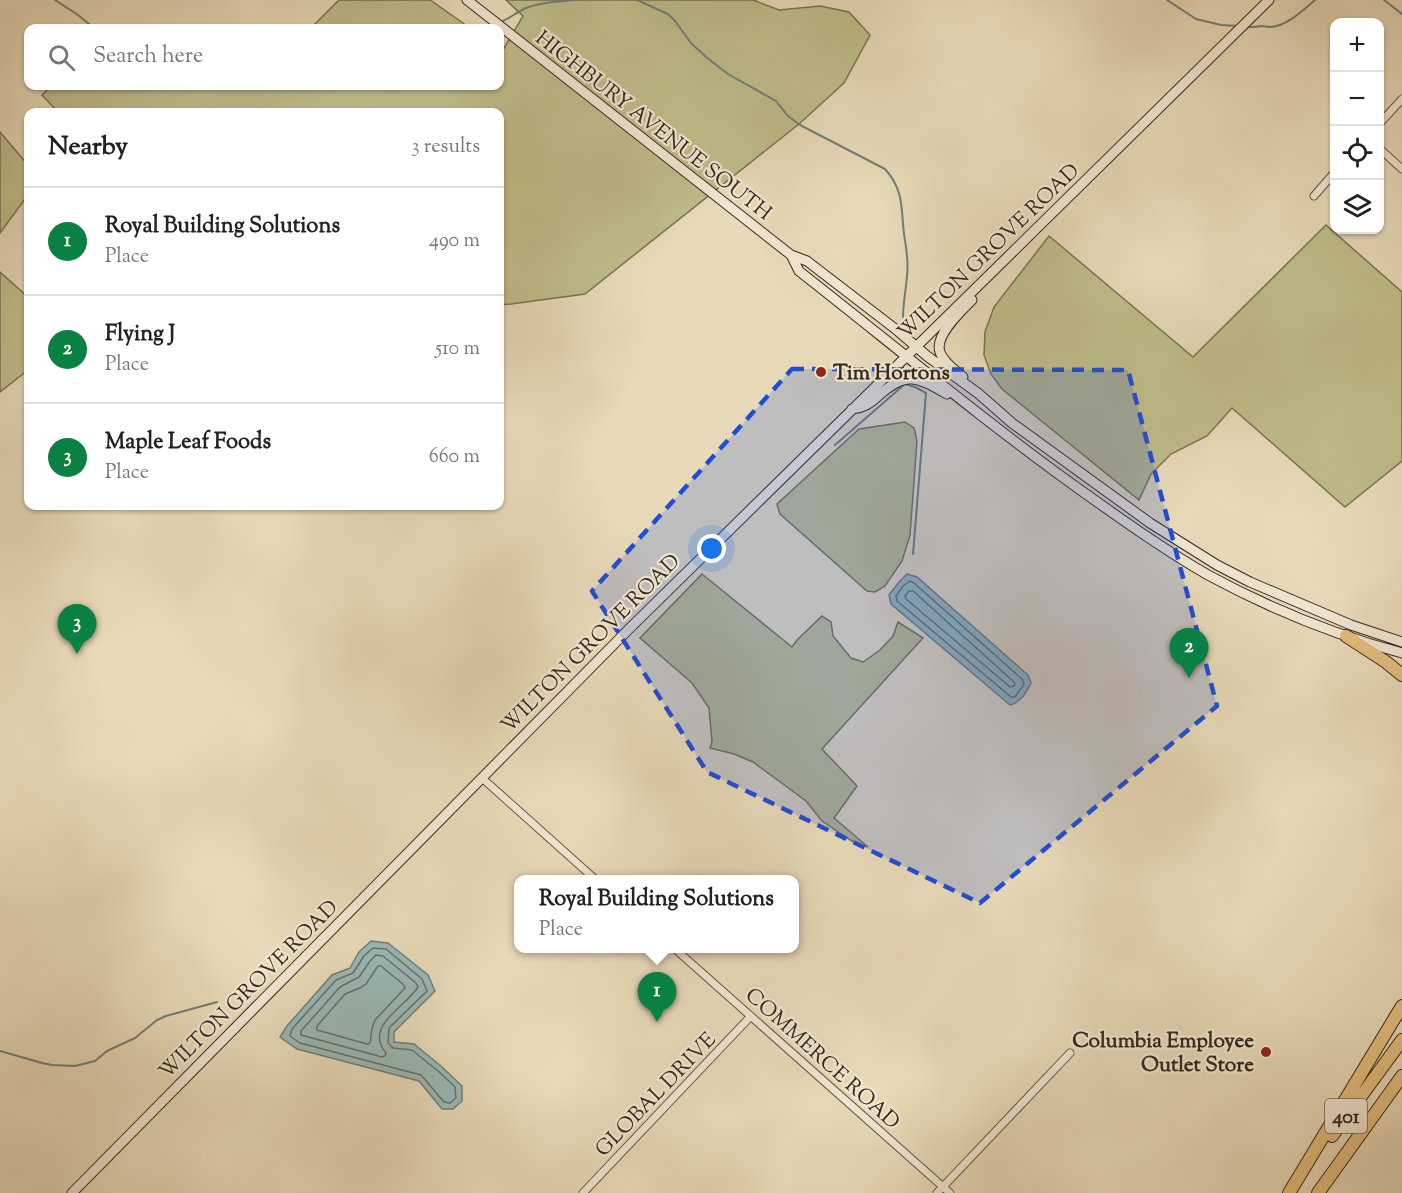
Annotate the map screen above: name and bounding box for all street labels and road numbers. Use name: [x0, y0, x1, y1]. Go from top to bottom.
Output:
street label: HIGHBURY AVENUE SOUTH: [528, 25, 778, 229]
street label: WILTON GROVE ROAD: [892, 157, 1087, 348]
street label: WILTON GROVE ROAD: [495, 548, 688, 741]
street label: WILTON GROVE ROAD: [153, 894, 346, 1087]
street label: COMMERCE ROAD: [738, 982, 906, 1137]
street label: GLOBAL DRIVE: [589, 1026, 724, 1164]
road number: 401: [1325, 1099, 1367, 1133]

